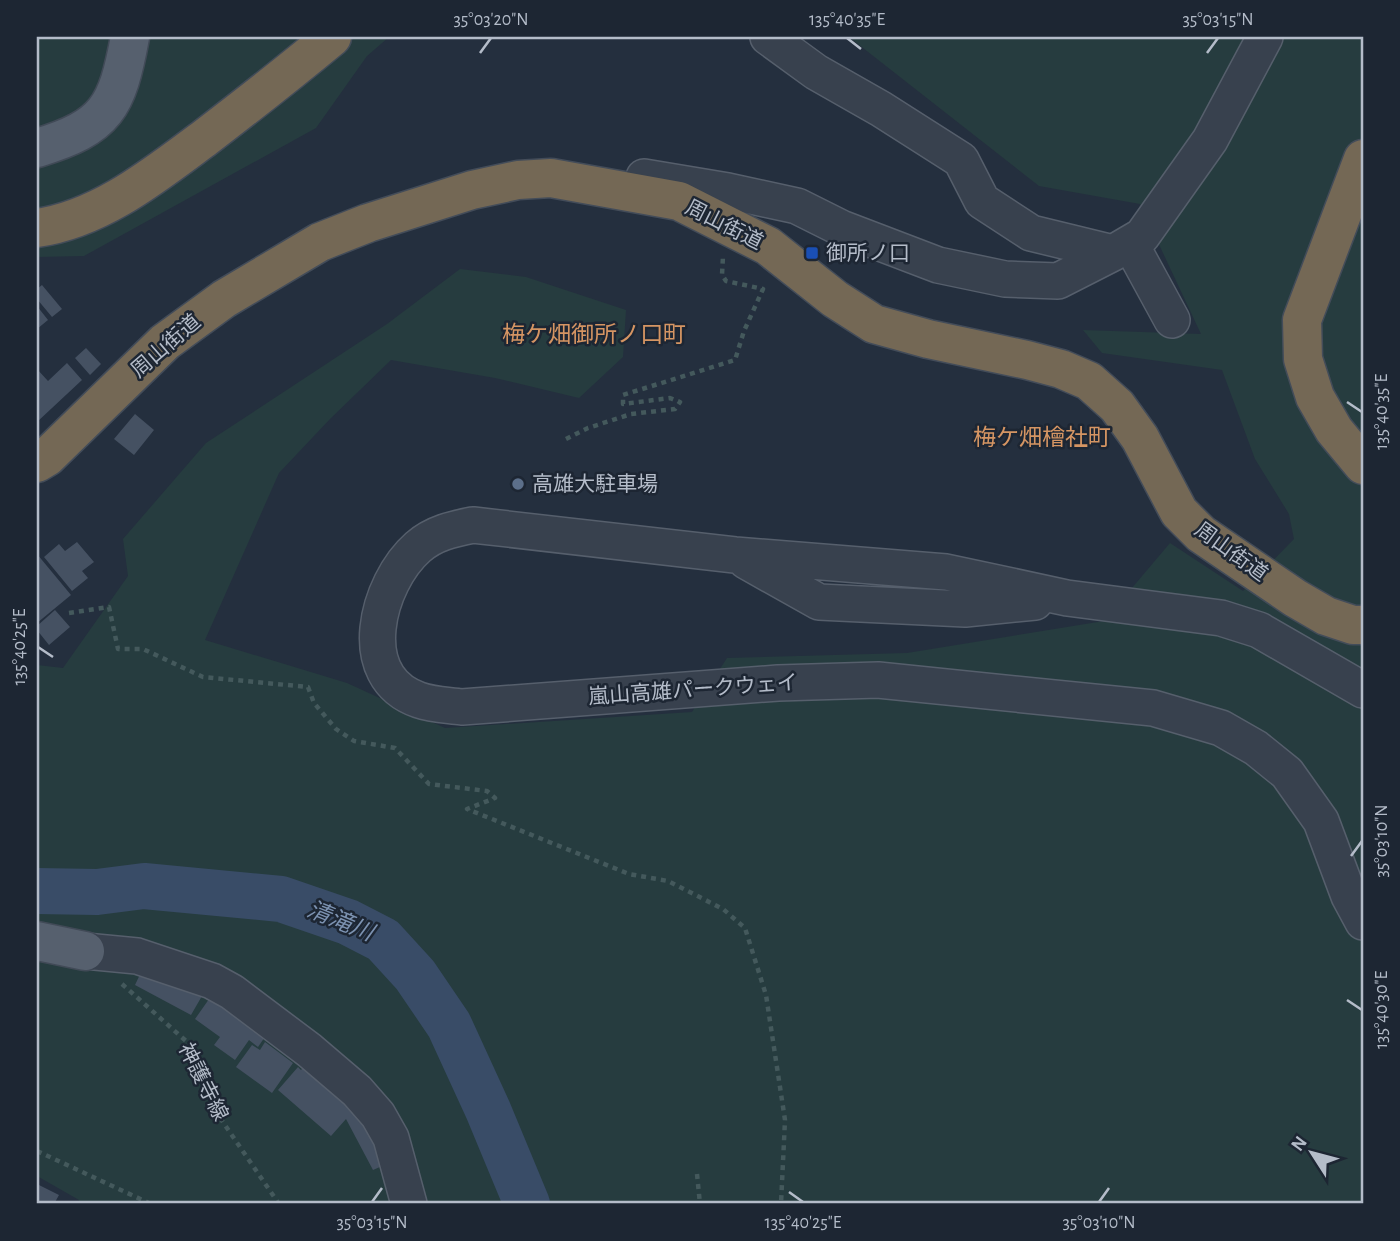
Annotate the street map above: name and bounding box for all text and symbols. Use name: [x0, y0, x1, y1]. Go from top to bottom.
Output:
text: 35°03'20"N: [453, 11, 529, 29]
text: 135°40'35"E: [809, 11, 885, 29]
text: 35°03'15"N: [1182, 11, 1254, 29]
street label: 周山街道: [682, 196, 767, 253]
place label: 御所ノ口: [826, 242, 910, 264]
marker: 御所ノ口: [804, 245, 820, 261]
street label: 周山街道: [127, 310, 205, 381]
district label: 梅ケ畑御所ノ口町: [502, 322, 686, 347]
text: 135°40'35"E: [1373, 374, 1391, 450]
district label: 梅ケ畑檜社町: [973, 425, 1111, 450]
place label: 高雄大駐車場: [532, 473, 658, 495]
marker: 高雄大駐車場: [510, 476, 526, 492]
street label: 周山街道: [1191, 518, 1272, 585]
text: 135°40'25"E: [11, 608, 29, 686]
street label: 嵐山高雄パークウェイ: [587, 671, 798, 708]
text: 35°03'10"N: [1373, 804, 1391, 878]
water label: 清滝川: [304, 897, 380, 947]
text: 135°40'30"E: [1373, 971, 1391, 1049]
street label: 神護寺線: [175, 1039, 232, 1124]
north arrow: [1278, 1118, 1348, 1188]
text: N: [1288, 1133, 1311, 1155]
text: 35°03'15"N: [336, 1214, 408, 1232]
text: 135°40'25"E: [765, 1214, 842, 1232]
text: 35°03'10"N: [1062, 1214, 1136, 1232]

